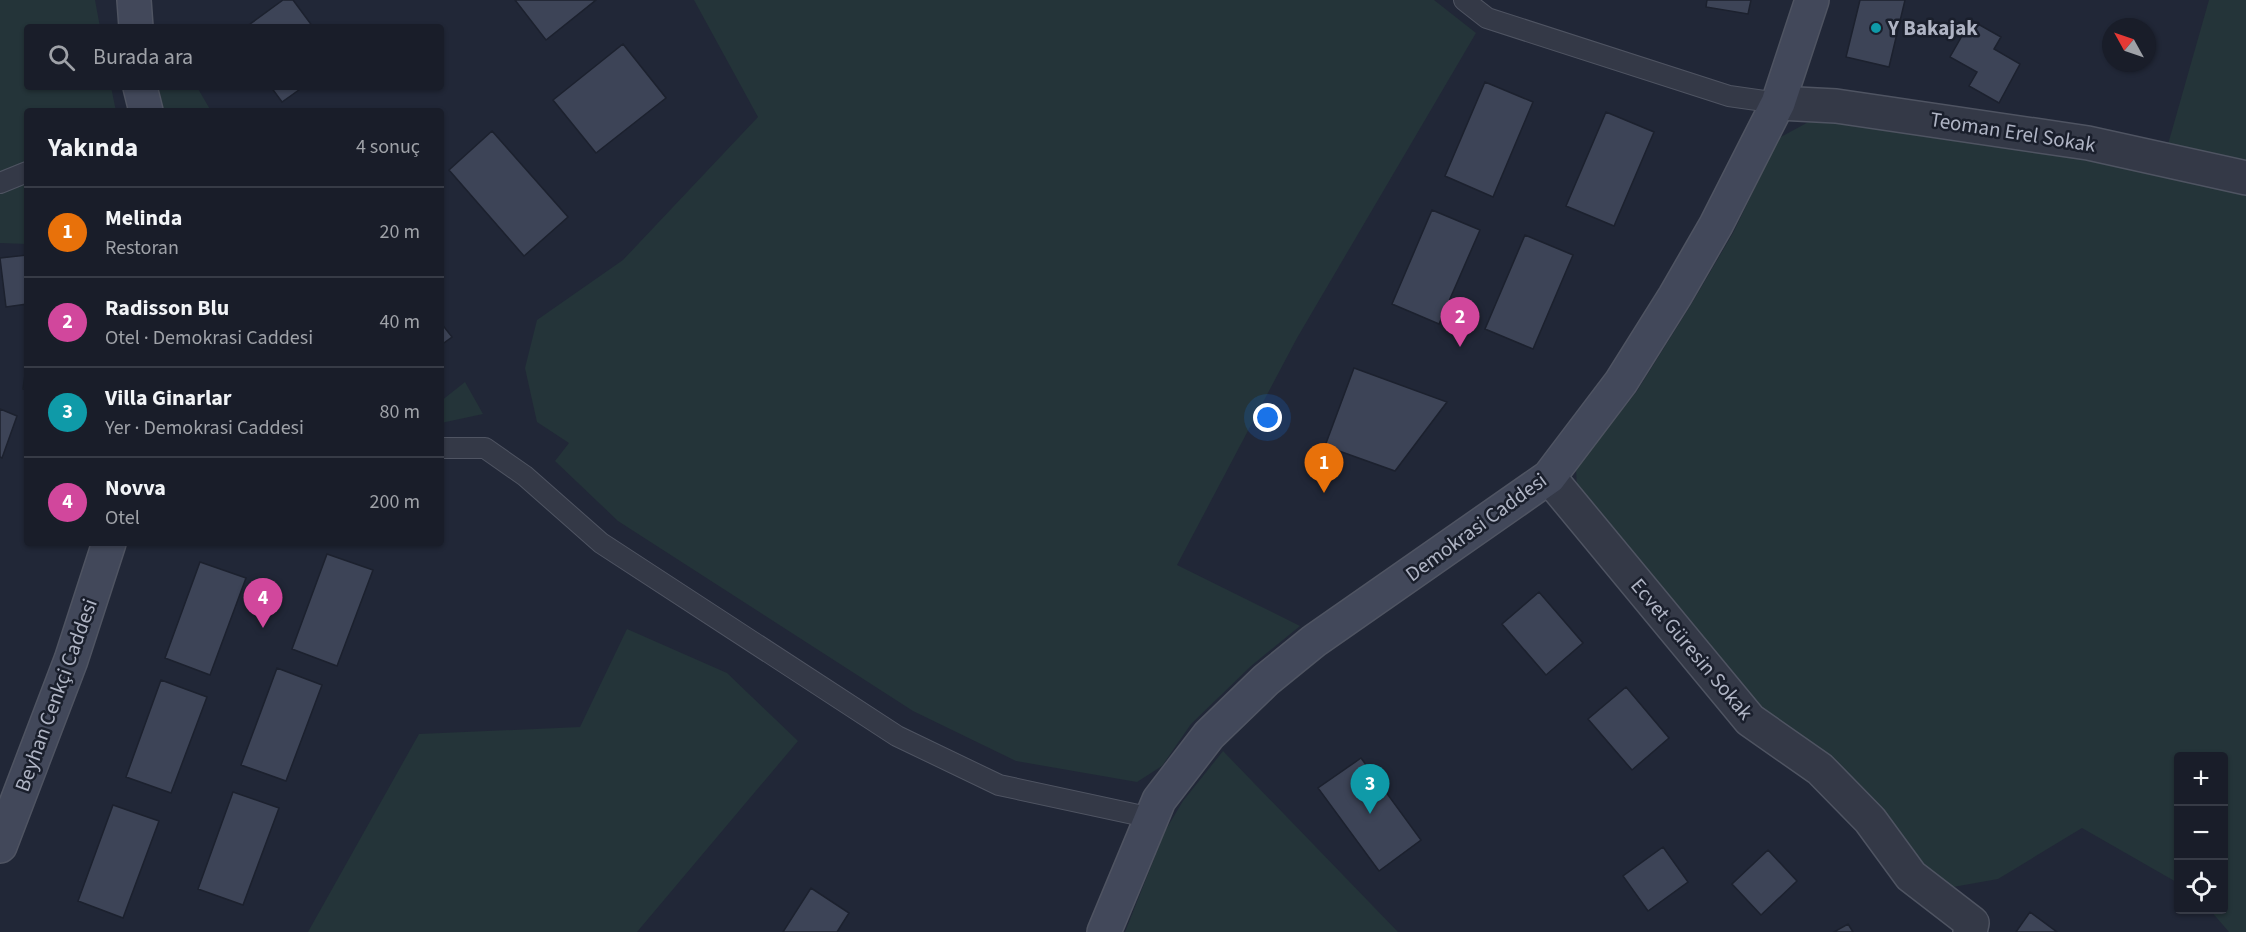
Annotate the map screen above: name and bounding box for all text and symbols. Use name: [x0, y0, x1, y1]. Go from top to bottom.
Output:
place label: Y Bakajak: [1887, 13, 1978, 43]
north arrow: [2102, 18, 2156, 72]
marker: Y Bakajak: [1869, 21, 1883, 35]
search box: [24, 24, 444, 90]
icon: search: [45, 41, 78, 74]
text: Burada ara: [93, 41, 193, 73]
street label: Teoman Erel Sokak: [1928, 104, 2099, 160]
text: Yakında: [48, 129, 138, 166]
text: 4 sonuç: [356, 133, 420, 161]
text: Melinda: [105, 202, 182, 234]
text: 1: [62, 218, 73, 246]
text: 20 m: [380, 218, 420, 246]
text: Restoran: [105, 234, 179, 262]
text: Radisson Blu: [105, 292, 229, 324]
pin: 2: [1440, 298, 1480, 347]
text: 2: [62, 308, 73, 336]
text: 40 m: [380, 308, 420, 336]
text: Otel · Demokrasi Caddesi: [105, 324, 313, 352]
text: Villa Ginarlar: [105, 382, 232, 414]
text: 3: [62, 398, 73, 426]
text: 80 m: [380, 398, 420, 426]
your location: [1253, 403, 1282, 432]
text: Yer · Demokrasi Caddesi: [105, 414, 304, 442]
pin: 1: [1304, 444, 1344, 493]
street label: Demokrasi Caddesi: [1399, 465, 1553, 589]
text: Novva: [105, 472, 166, 504]
text: 4: [62, 488, 73, 516]
text: 200 m: [370, 488, 420, 516]
text: Otel: [105, 504, 140, 532]
street label: Ecvet Güresin Sokak: [1624, 572, 1761, 727]
pin: 4: [244, 578, 282, 628]
street label: Beyhan Cenkçi Caddesi: [7, 594, 105, 796]
map controls: [2174, 752, 2228, 914]
button: +: [2174, 752, 2228, 806]
pin: 3: [1350, 764, 1390, 814]
button: −: [2174, 806, 2228, 860]
button: locate: [2174, 860, 2228, 914]

